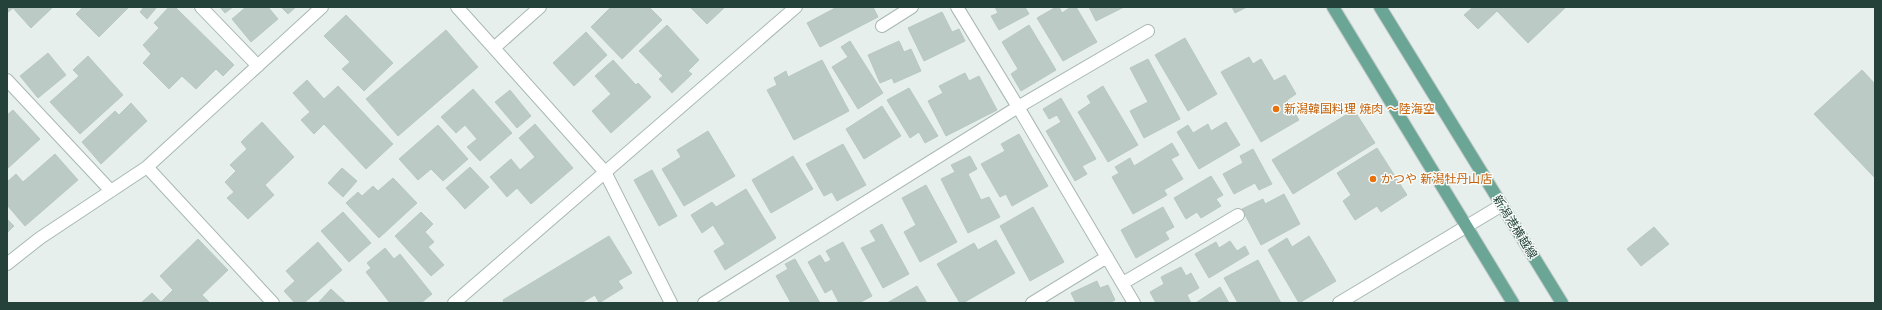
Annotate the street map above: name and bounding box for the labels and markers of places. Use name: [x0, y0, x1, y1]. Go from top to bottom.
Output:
place label: 新潟韓国料理 焼肉 ～陸海空: [1284, 102, 1435, 116]
marker: 新潟韓国料理 焼肉 ～陸海空: [1271, 104, 1281, 114]
place label: かつや 新潟牡丹山店: [1381, 172, 1492, 186]
marker: かつや 新潟牡丹山店: [1368, 174, 1378, 184]

